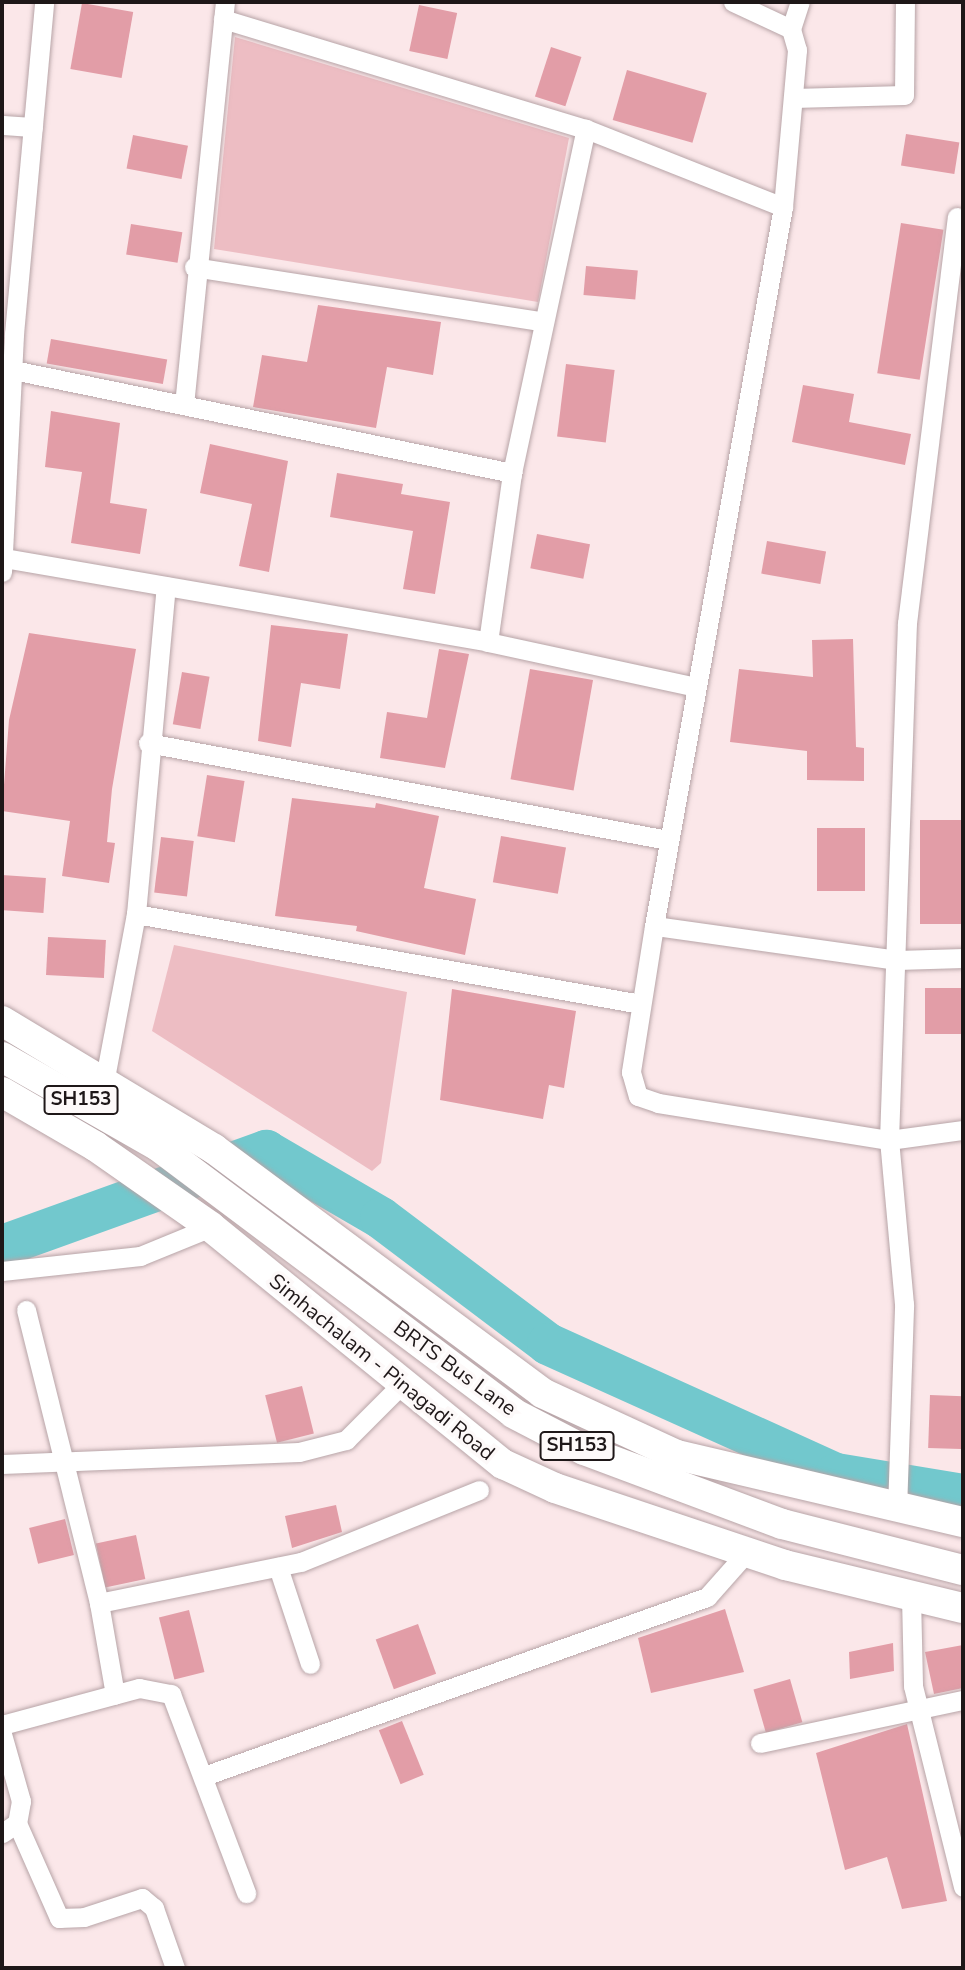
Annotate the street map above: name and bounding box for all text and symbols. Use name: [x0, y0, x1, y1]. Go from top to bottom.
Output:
road number: SH153: [42, 1084, 119, 1116]
street label: Simhachalam - Pinagadi Road: [264, 1268, 500, 1466]
street label: BRTS Bus Lane: [389, 1315, 521, 1421]
road number: SH153: [538, 1430, 616, 1462]

